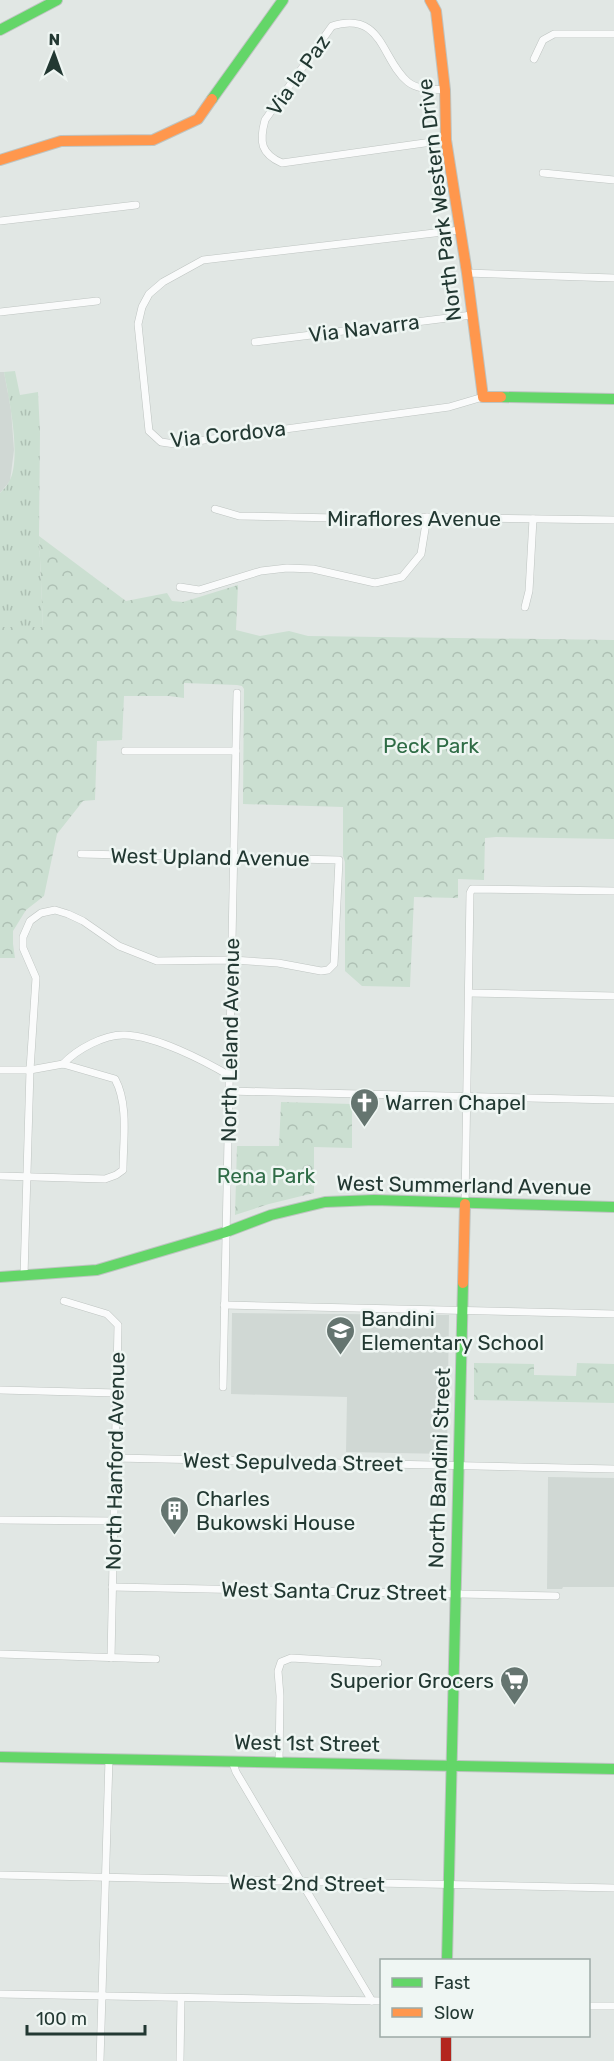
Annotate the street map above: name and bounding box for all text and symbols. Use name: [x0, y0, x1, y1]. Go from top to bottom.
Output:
north arrow: [24, 24, 84, 84]
text: N: [48, 30, 60, 49]
street label: Via la Paz: [261, 30, 335, 120]
street label: North Park Western Drive: [412, 77, 466, 323]
street label: Via Navarra: [307, 309, 421, 347]
street label: Via Cordova: [169, 415, 287, 453]
street label: Miraflores Avenue: [327, 506, 501, 531]
park label: Peck Park: [383, 733, 479, 758]
street label: West Upland Avenue: [110, 843, 310, 871]
street label: North Leland Avenue: [216, 938, 244, 1142]
church icon: Warren Chapel: [348, 1086, 380, 1128]
place label: Warren Chapel: [385, 1090, 526, 1115]
park label: Rena Park: [217, 1163, 315, 1188]
street label: West Summerland Avenue: [336, 1170, 592, 1200]
place label: Bandini Elementary School: [361, 1306, 544, 1355]
school or university icon: Bandini Elementary School: [324, 1314, 356, 1356]
street label: North Hanford Avenue: [101, 1352, 129, 1570]
street label: North Bandini Street: [423, 1367, 455, 1569]
street label: West Sepulveda Street: [183, 1448, 403, 1476]
place label: Charles Bukowski House: [196, 1486, 355, 1535]
building icon: Charles Bukowski House: [159, 1494, 191, 1536]
street label: West Santa Cruz Street: [221, 1577, 447, 1605]
supermarket icon: Superior Grocers: [499, 1664, 531, 1706]
place label: Superior Grocers: [330, 1668, 494, 1693]
street label: West 1st Street: [234, 1729, 380, 1757]
street label: West 2nd Street: [229, 1869, 385, 1897]
legend: [380, 1959, 590, 2037]
text: Fast: [434, 1972, 470, 1994]
scale bar: [27, 1998, 146, 2036]
text: Slow: [434, 2002, 474, 2024]
text: 100 m: [36, 2008, 87, 2030]

